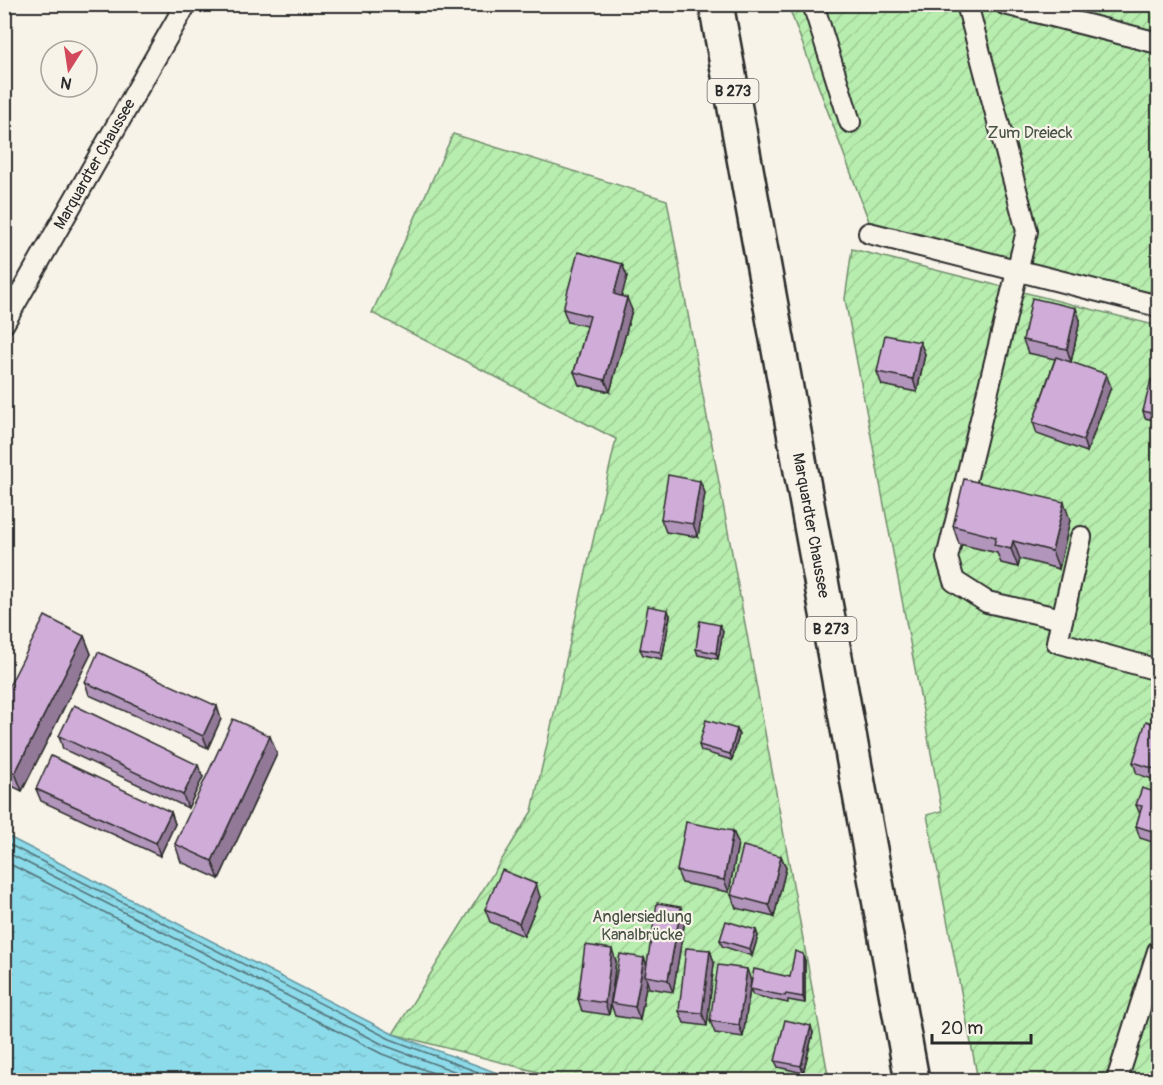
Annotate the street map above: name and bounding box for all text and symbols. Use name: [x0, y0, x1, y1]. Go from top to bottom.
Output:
north arrow: [39, 39, 99, 99]
text: N: [59, 72, 73, 94]
road number: B 273: [708, 79, 758, 103]
street label: Marquardter Chaussee: [50, 95, 140, 233]
park label: Zum Dreieck: [987, 123, 1073, 143]
street label: Marquardter Chaussee: [788, 451, 834, 600]
road number: B 273: [806, 617, 856, 641]
park label: Anglersiedlung Kanalbrücke: [592, 907, 692, 945]
scale bar: [932, 1007, 1031, 1045]
text: 20 m: [941, 1017, 983, 1040]

